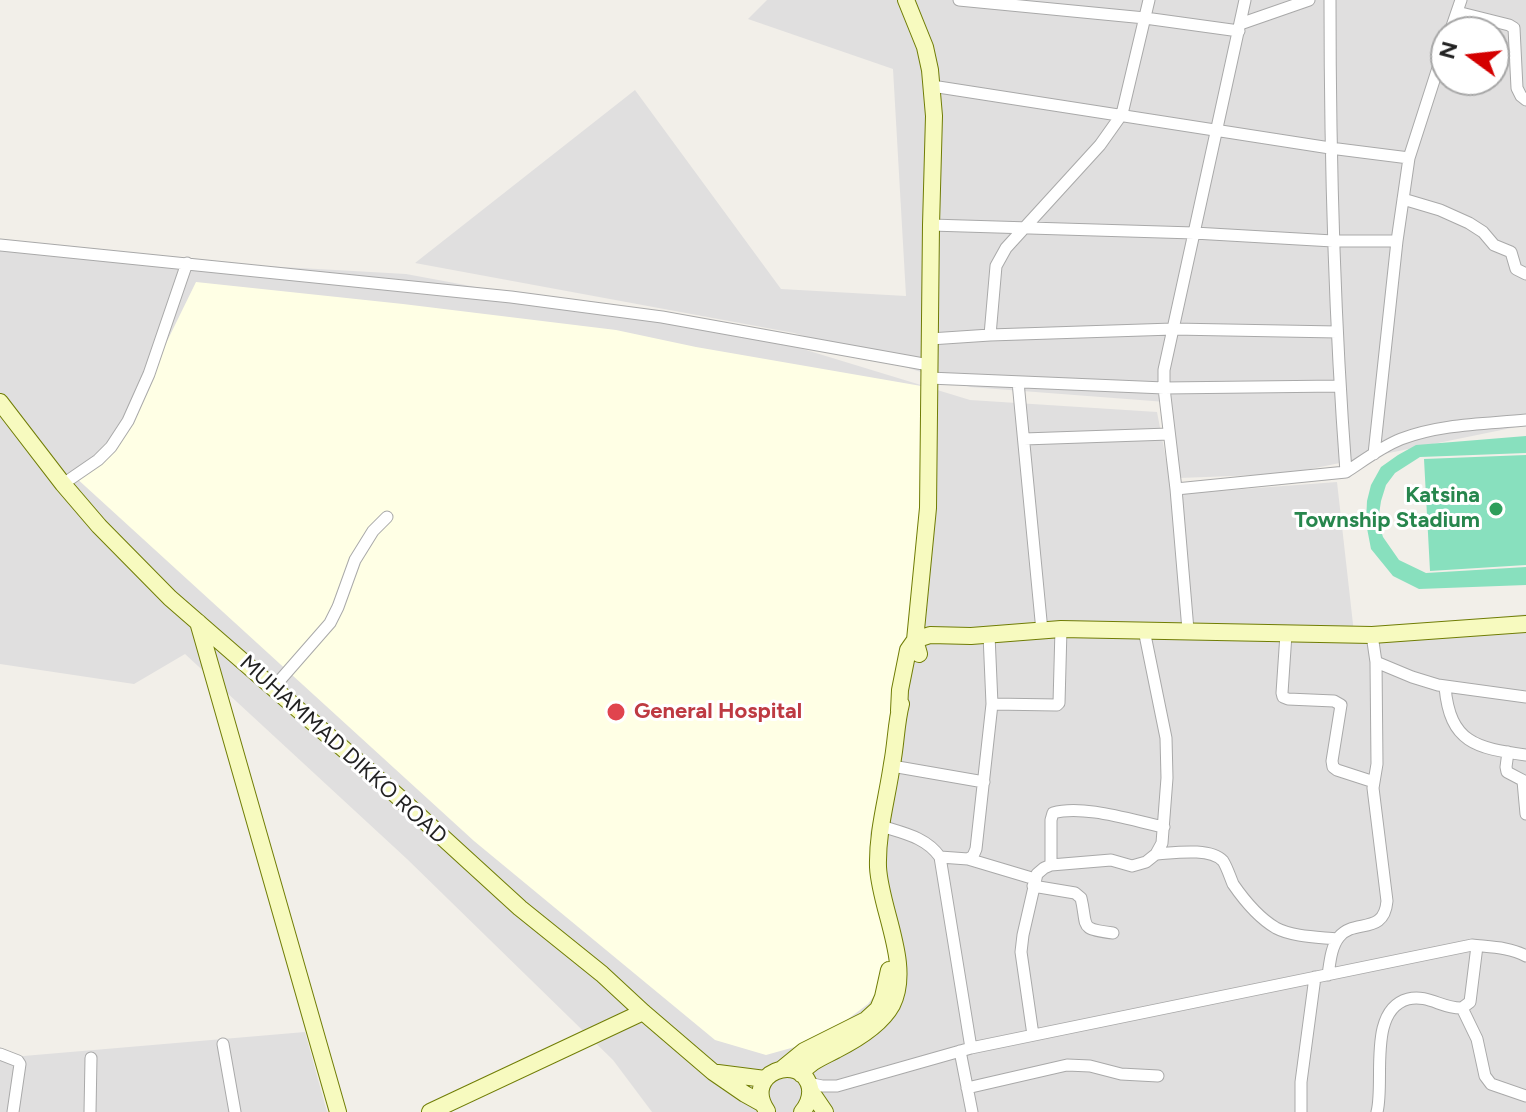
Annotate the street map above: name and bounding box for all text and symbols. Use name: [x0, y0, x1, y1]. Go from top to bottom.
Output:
north arrow: [1430, 16, 1510, 96]
text: N: [1433, 38, 1464, 62]
place label: Katsina Township Stadium: [1294, 483, 1480, 534]
marker: Katsina Township Stadium: [1487, 500, 1505, 518]
street label: MUHAMMAD DIKKO ROAD: [234, 650, 452, 850]
place label: General Hospital: [634, 699, 802, 725]
marker: General Hospital: [605, 701, 627, 723]

